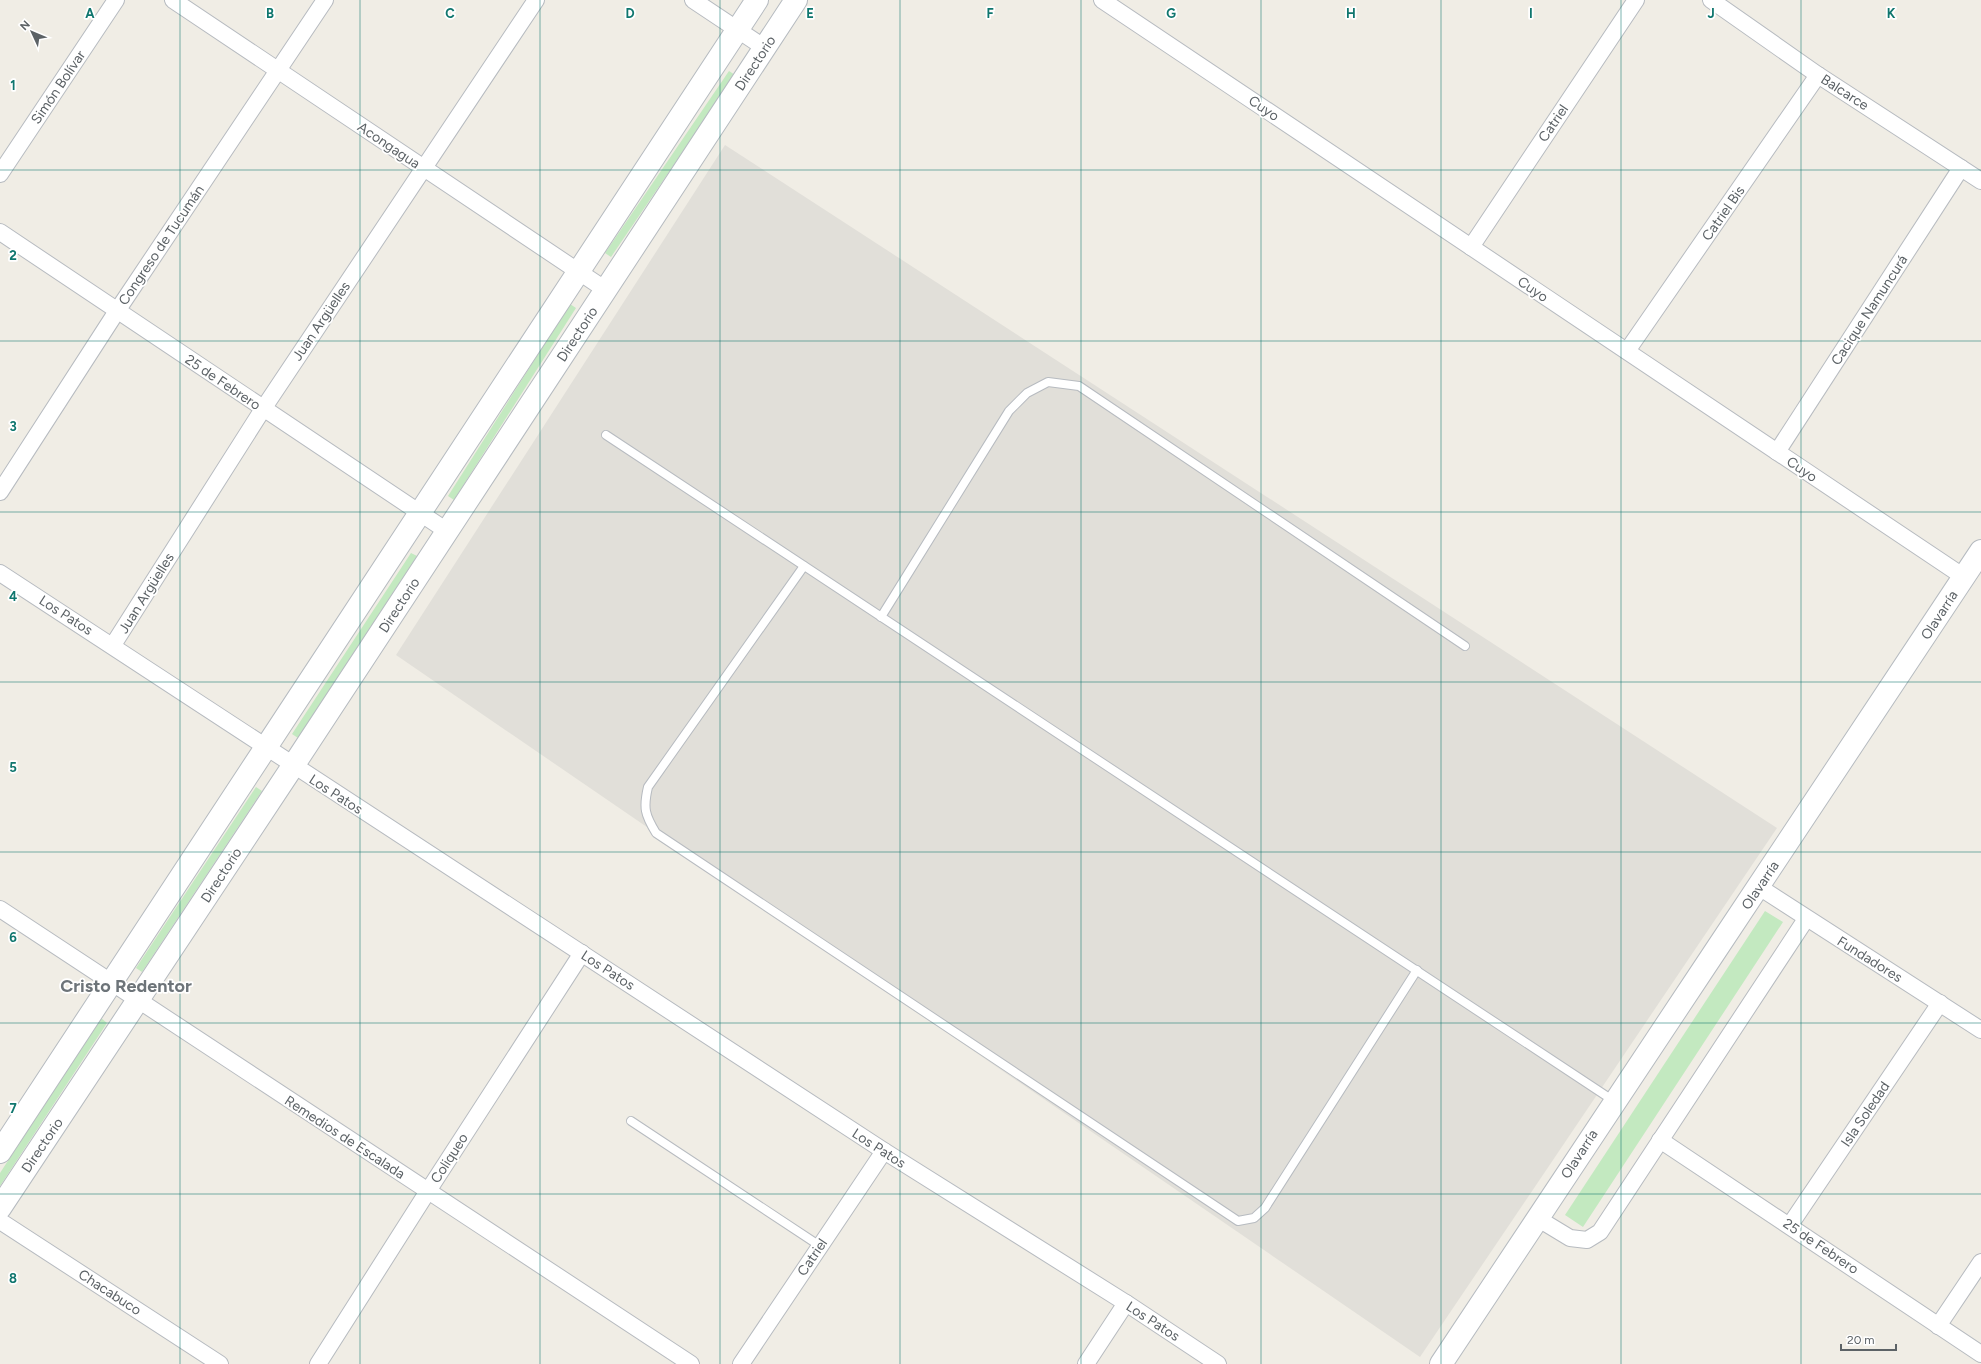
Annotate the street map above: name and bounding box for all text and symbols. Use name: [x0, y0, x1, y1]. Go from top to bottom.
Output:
text: A: [85, 6, 95, 21]
text: B: [266, 6, 274, 21]
text: C: [445, 6, 455, 21]
text: D: [625, 6, 635, 21]
text: E: [806, 6, 814, 21]
text: F: [986, 6, 994, 21]
text: G: [1166, 6, 1176, 21]
text: H: [1346, 6, 1356, 21]
text: I: [1529, 6, 1533, 21]
text: J: [1707, 6, 1715, 21]
text: K: [1887, 6, 1896, 21]
north arrow: [12, 12, 52, 52]
text: N: [18, 18, 33, 33]
street label: Directorio: [731, 33, 780, 94]
street label: Simón Bolívar: [28, 47, 89, 127]
street label: Balcarce: [1818, 71, 1872, 114]
text: 1: [10, 78, 16, 93]
street label: Cuyo: [1245, 92, 1282, 125]
street label: Catriel: [1535, 101, 1572, 145]
street label: Acongagua: [354, 118, 423, 172]
street label: Congreso de Tucumán: [115, 182, 208, 309]
street label: Catriel Bis: [1698, 183, 1748, 244]
text: 2: [9, 248, 17, 263]
street label: Cacique Namuncurá: [1827, 252, 1911, 369]
street label: Cuyo: [1514, 273, 1551, 306]
street label: Juan Argüelles: [289, 279, 354, 364]
street label: Directorio: [553, 304, 602, 365]
street label: 25 de Febrero: [182, 351, 264, 414]
text: 3: [9, 419, 17, 434]
street label: Cuyo: [1783, 453, 1820, 486]
street label: Juan Argüelles: [115, 550, 178, 637]
street label: Directorio: [375, 575, 424, 636]
street label: Olavarría: [1917, 588, 1962, 643]
text: 4: [9, 589, 17, 604]
street label: Los Patos: [36, 592, 96, 639]
text: 5: [9, 760, 17, 775]
street label: Los Patos: [306, 771, 366, 818]
street label: Directorio: [197, 845, 246, 906]
street label: Olavarría: [1738, 858, 1783, 913]
text: 6: [9, 930, 17, 945]
street label: Fundadores: [1834, 933, 1905, 986]
street label: Los Patos: [578, 947, 638, 994]
district label: Cristo Redentor: [60, 975, 192, 997]
street label: Isla Soledad: [1837, 1078, 1893, 1150]
street label: Remedios de Escalada: [281, 1092, 408, 1183]
text: 7: [9, 1101, 17, 1116]
street label: Directorio: [18, 1115, 67, 1176]
street label: Los Patos: [849, 1125, 909, 1172]
street label: Olavarría: [1557, 1127, 1602, 1182]
street label: Coliqueo: [427, 1130, 472, 1186]
street label: 25 de Febrero: [1780, 1215, 1862, 1278]
street label: Catriel: [794, 1235, 831, 1279]
street label: Chacabuco: [75, 1266, 144, 1319]
text: 8: [9, 1271, 17, 1286]
street label: Los Patos: [1123, 1298, 1183, 1345]
scale bar: [1841, 1326, 1896, 1352]
text: 20 m: [1847, 1333, 1875, 1347]

